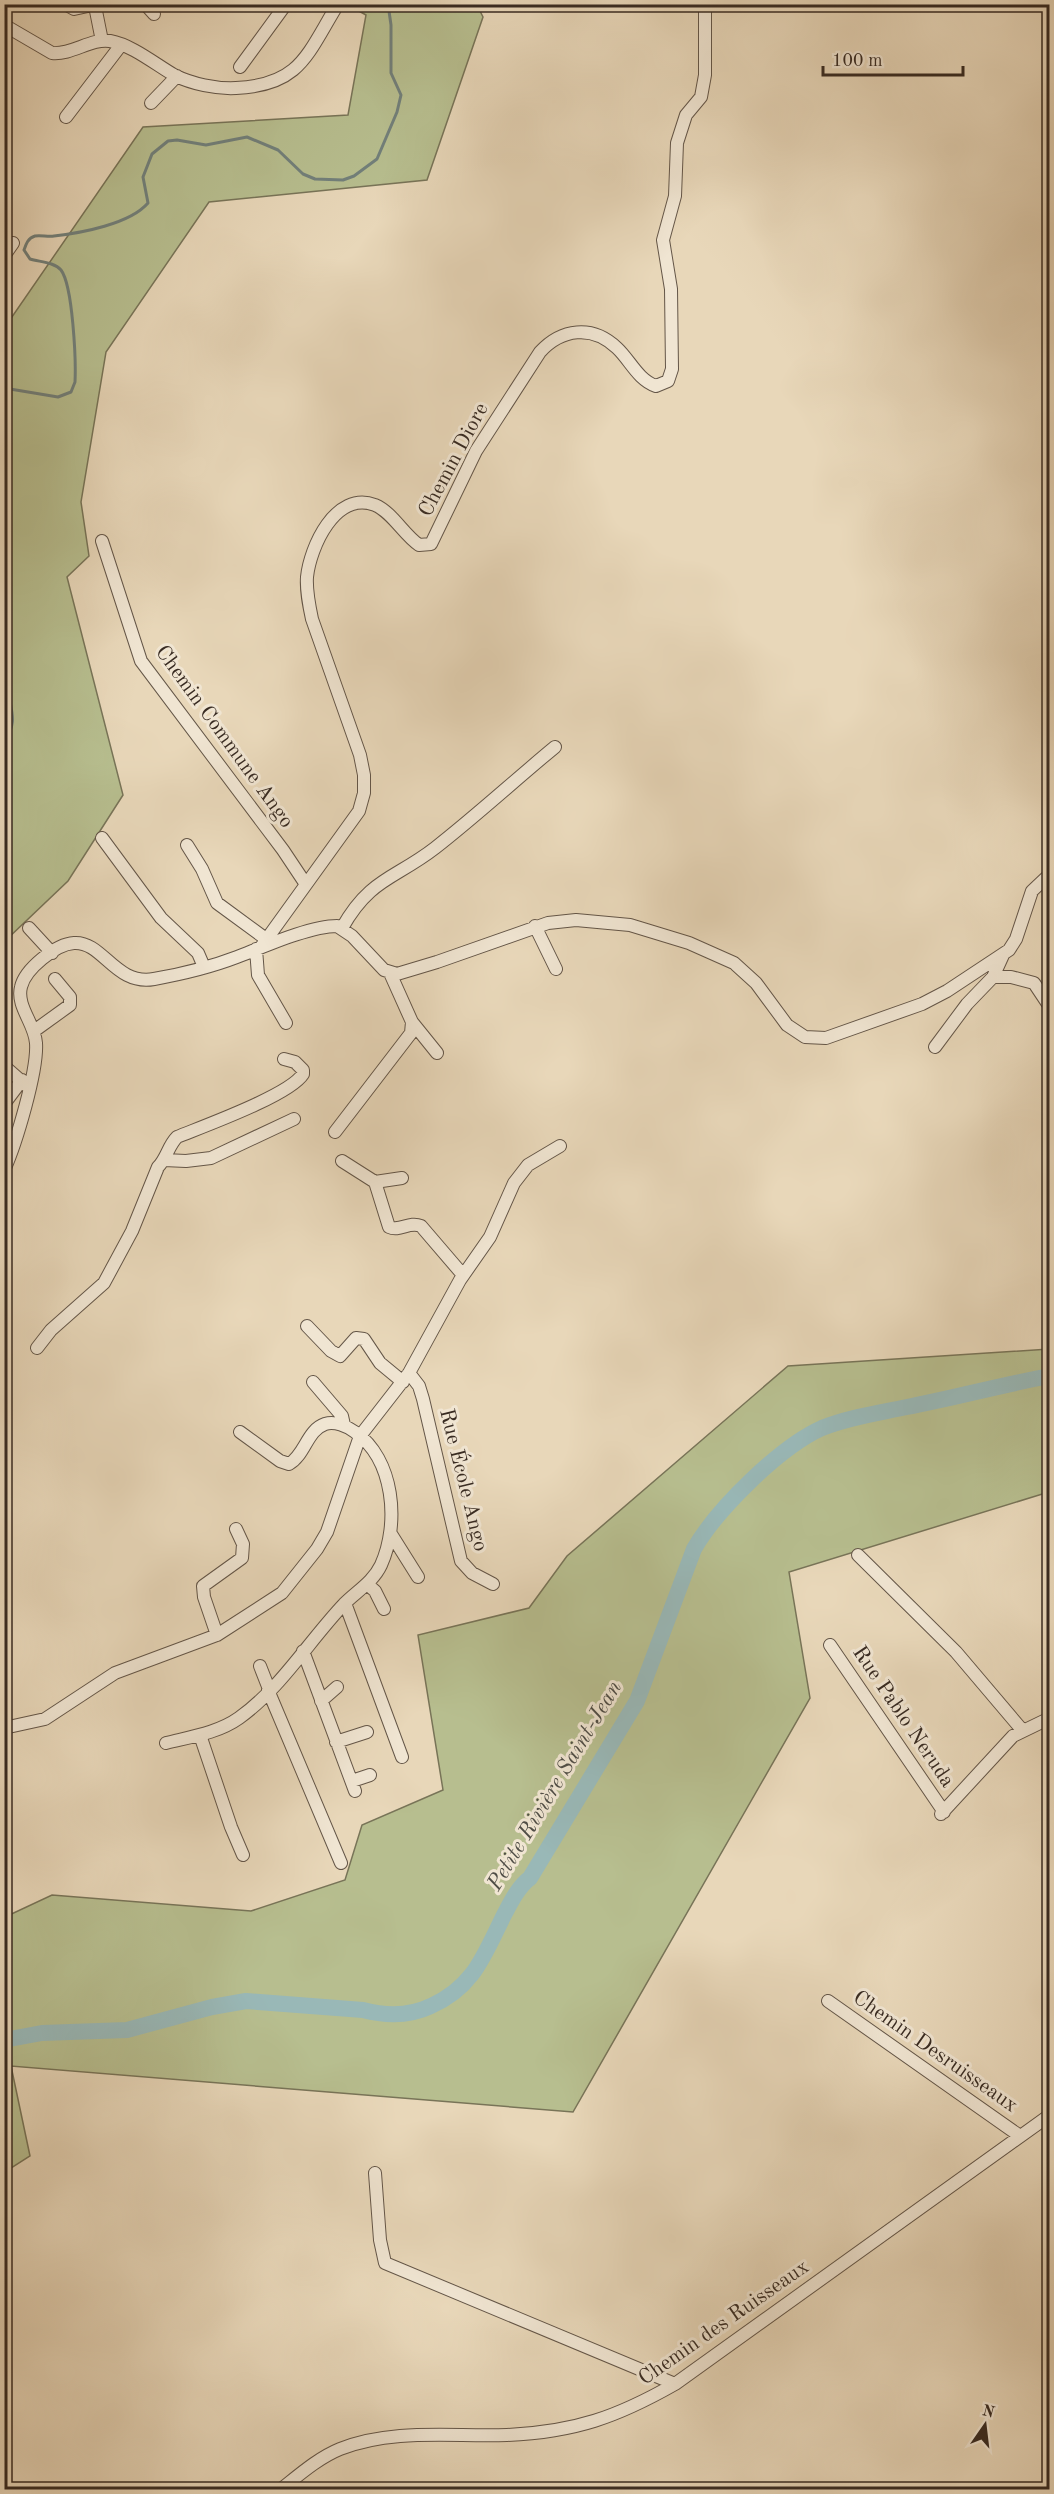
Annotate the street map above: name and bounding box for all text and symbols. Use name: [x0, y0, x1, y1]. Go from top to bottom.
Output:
scale bar: [823, 39, 962, 77]
text: 100 m: [832, 52, 883, 70]
street label: Chemin Diore: [415, 400, 493, 520]
street label: Chemin Commune Ango: [151, 642, 297, 832]
street label: Rue École Ango: [435, 1406, 495, 1553]
street label: Rue Pablo Neruda: [848, 1643, 958, 1791]
water label: Petite Rivière Saint-Jean: [483, 1677, 627, 1896]
street label: Chemin Desruisseaux: [849, 1987, 1021, 2117]
street label: Chemin des Ruisseaux: [635, 2256, 813, 2390]
north arrow: [955, 2395, 1015, 2455]
text: N: [980, 2403, 997, 2422]

